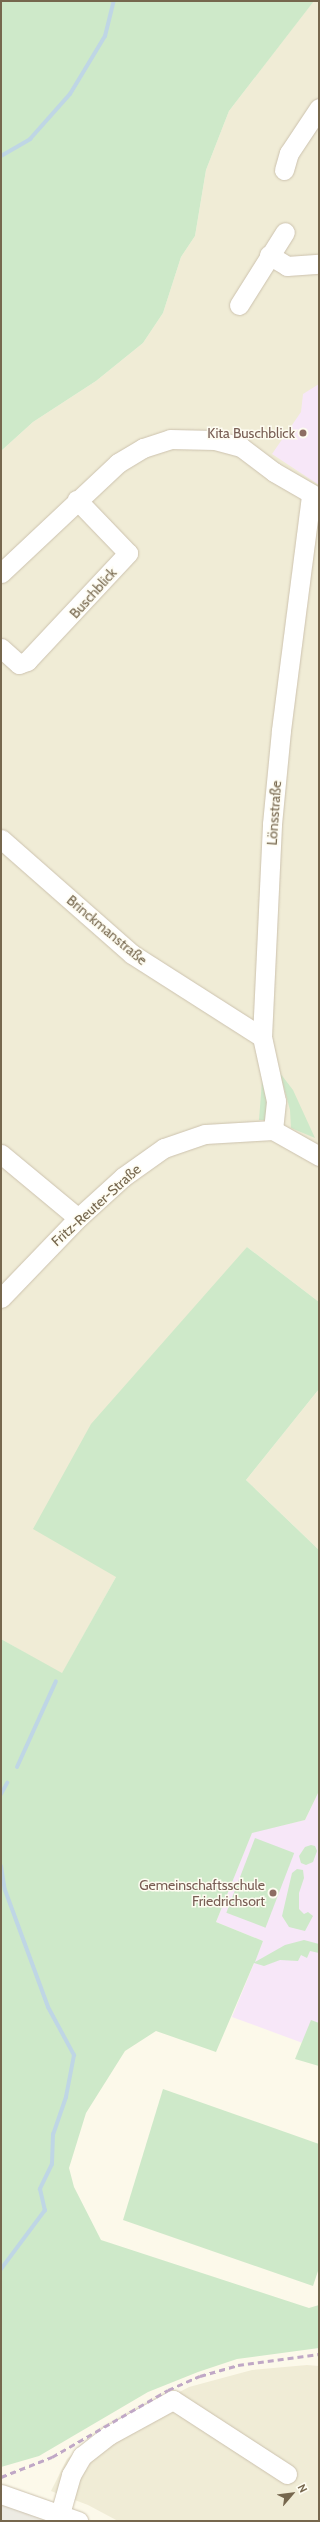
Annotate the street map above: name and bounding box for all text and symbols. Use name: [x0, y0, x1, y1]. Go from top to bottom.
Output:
place label: Kita Buschblick: [207, 425, 295, 441]
marker: Kita Buschblick: [298, 428, 308, 438]
street label: Buschblick: [66, 564, 120, 622]
street label: Lönsstraße: [263, 780, 285, 846]
street label: Brinckmanstraße: [63, 892, 151, 968]
street label: Fritz-Reuter-Straße: [48, 1160, 144, 1250]
place label: Gemeinschaftsschule Friedrichsort: [139, 1877, 265, 1910]
marker: Gemeinschaftsschule Friedrichsort: [268, 1888, 278, 1898]
north arrow: [272, 2474, 312, 2514]
text: N: [295, 2482, 311, 2495]

